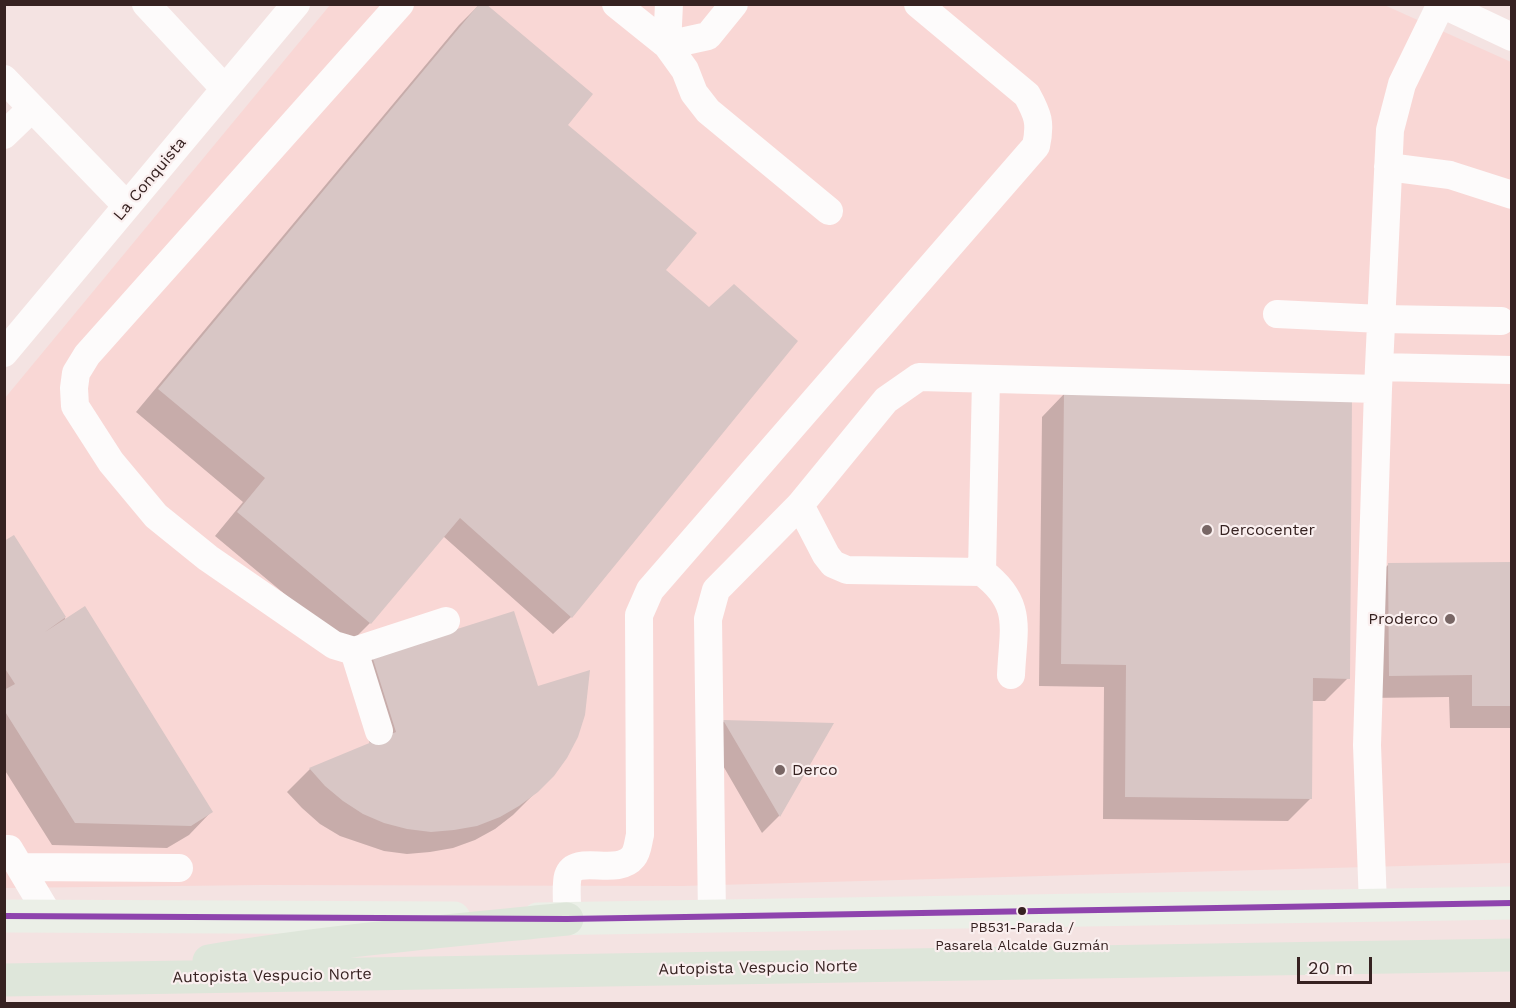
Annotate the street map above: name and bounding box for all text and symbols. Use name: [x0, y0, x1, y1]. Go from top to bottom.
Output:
street label: La Conquista: [110, 133, 190, 225]
place label: Dercocenter: [1219, 520, 1315, 540]
marker: Dercocenter: [1200, 523, 1214, 537]
place label: Proderco: [1368, 609, 1438, 629]
marker: Proderco: [1443, 612, 1457, 626]
place label: Derco: [792, 760, 838, 780]
marker: Derco: [773, 763, 787, 777]
marker: PB531-Parada / Pasarela Alcalde Guzmán: [1016, 905, 1028, 917]
place label: PB531-Parada / Pasarela Alcalde Guzmán: [935, 920, 1109, 952]
scale bar: [1300, 945, 1375, 983]
street label: Autopista Vespucio Norte: [658, 957, 858, 979]
text: 20 m: [1308, 957, 1353, 978]
street label: Autopista Vespucio Norte: [172, 965, 372, 987]

